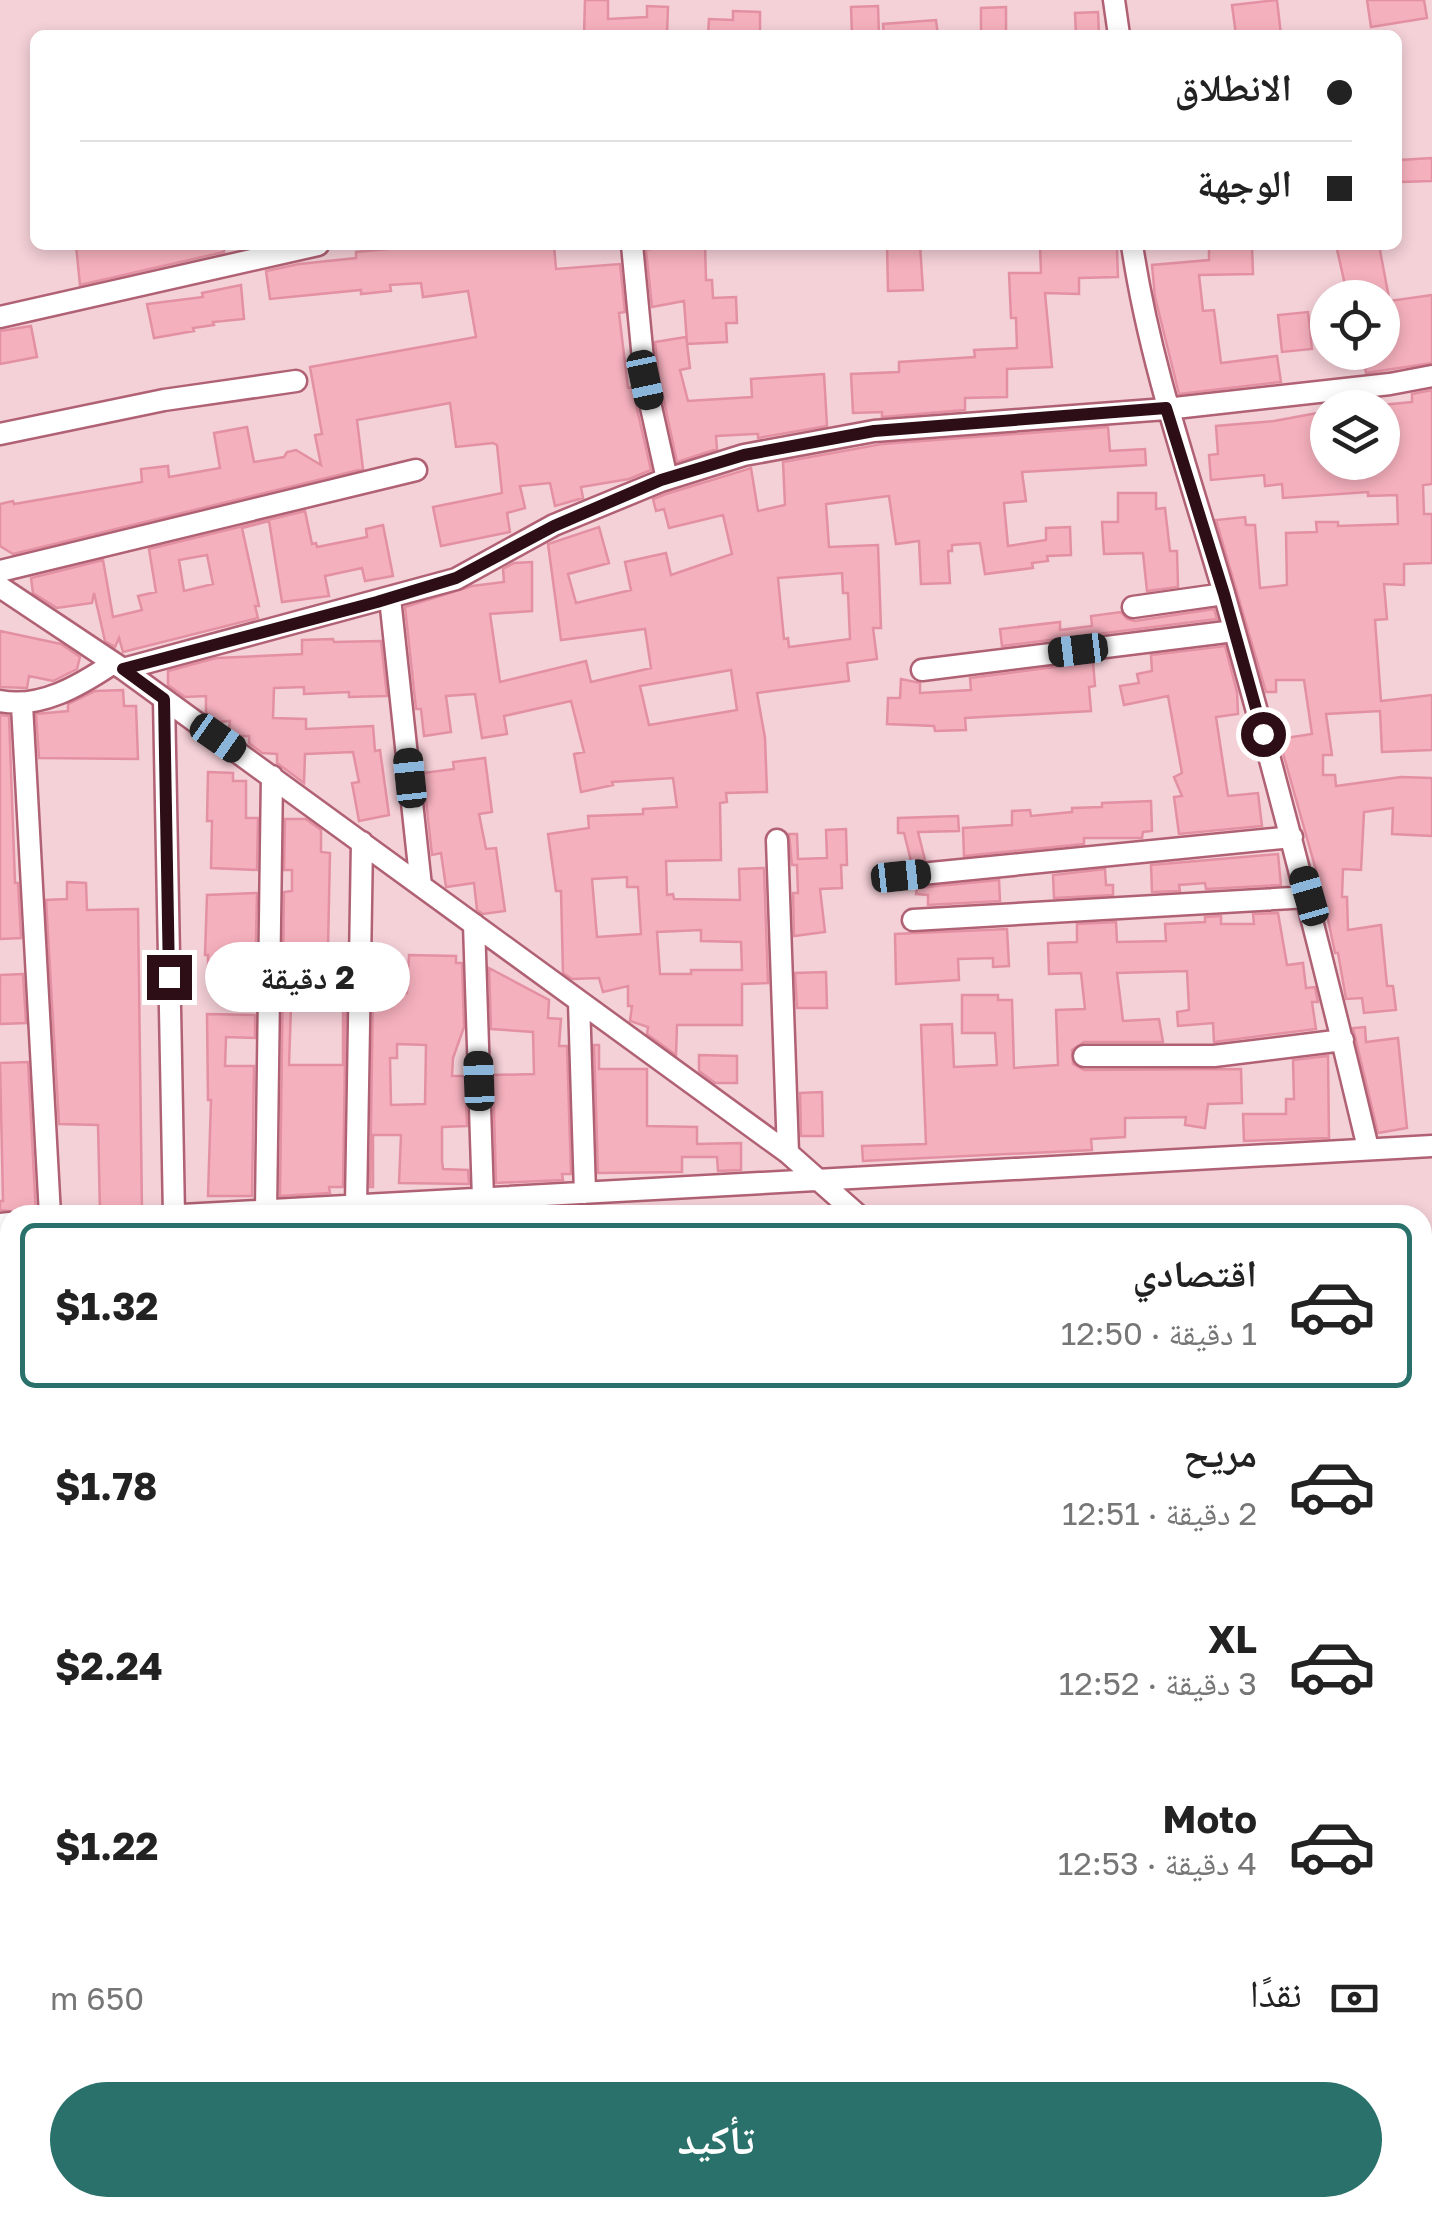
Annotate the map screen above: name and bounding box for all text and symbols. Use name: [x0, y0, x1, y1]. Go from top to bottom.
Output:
text: الانطلاق: [1174, 64, 1292, 109]
text: الوجهة: [1197, 160, 1292, 205]
map controls: [1310, 280, 1400, 480]
button: locate: [1310, 280, 1400, 370]
car: [624, 348, 666, 412]
button: layers: [1310, 390, 1400, 480]
car: [1046, 631, 1110, 669]
car: [185, 709, 251, 767]
route start: [1241, 712, 1286, 757]
car: [392, 747, 428, 809]
car: [870, 858, 932, 894]
car: [1286, 863, 1332, 929]
callout: 2 دقيقة: [204, 942, 409, 1012]
route end: [147, 955, 192, 1000]
text: 2 دقيقة: [260, 958, 355, 996]
car: [463, 1050, 495, 1112]
text: اقتصادي: [1133, 1250, 1257, 1295]
icon: car: [1287, 1261, 1377, 1351]
text: $1.32: [55, 1283, 159, 1328]
text: 1 دقيقة · 12:50: [1061, 1314, 1257, 1352]
text: مريح: [1183, 1430, 1257, 1475]
icon: car: [1287, 1441, 1377, 1531]
text: $1.78: [55, 1463, 157, 1508]
text: 2 دقيقة · 12:51: [1062, 1494, 1257, 1532]
text: XL: [1208, 1616, 1257, 1661]
icon: car: [1287, 1621, 1377, 1711]
text: $2.24: [55, 1643, 163, 1688]
text: 3 دقيقة · 12:52: [1059, 1664, 1257, 1702]
text: Moto: [1163, 1796, 1257, 1841]
icon: car: [1287, 1801, 1377, 1891]
text: $1.22: [55, 1823, 159, 1868]
text: 4 دقيقة · 12:53: [1058, 1844, 1257, 1882]
text: نقدًا: [1250, 1970, 1302, 2015]
icon: cash: [1327, 1971, 1382, 2026]
text: 650 m: [50, 1979, 144, 2017]
button: تأكيد: [50, 2082, 1382, 2197]

